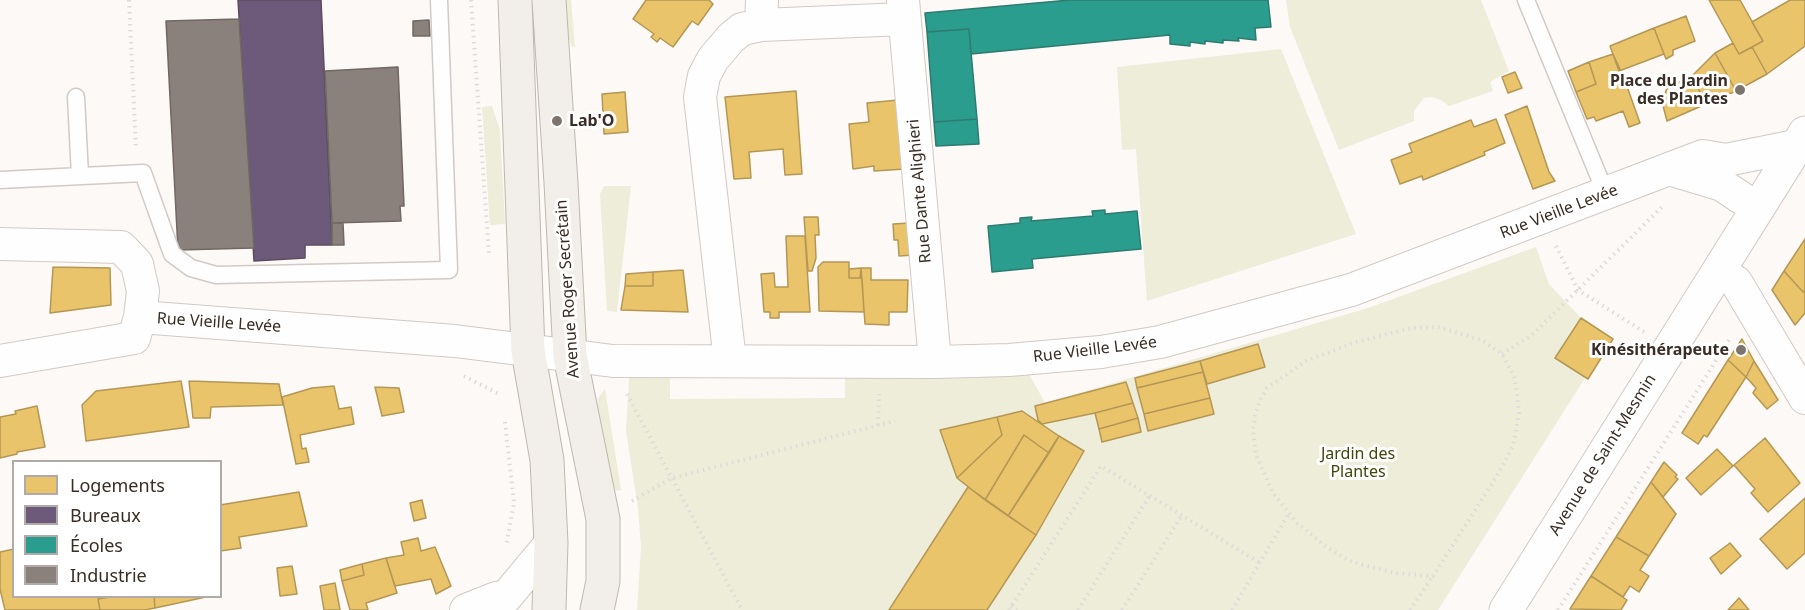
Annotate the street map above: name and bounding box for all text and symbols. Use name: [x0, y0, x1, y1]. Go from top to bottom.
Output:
place label: Place du Jardin des Plantes: [1610, 71, 1728, 109]
marker: Place du Jardin des Plantes: [1733, 83, 1747, 97]
place label: Lab'O: [569, 111, 614, 131]
marker: Lab'O: [550, 114, 564, 128]
street label: Rue Dante Alighieri: [904, 118, 936, 264]
street label: Rue Vieille Levée: [1497, 181, 1621, 243]
street label: Avenue Roger Secrétain: [552, 199, 584, 379]
street label: Rue Vieille Levée: [156, 309, 282, 337]
street label: Rue Vieille Levée: [1032, 333, 1158, 367]
place label: Kinésithérapeute: [1591, 340, 1729, 360]
marker: Kinésithérapeute: [1734, 343, 1748, 357]
street label: Avenue de Saint-Mesmin: [1546, 371, 1660, 539]
park label: Jardin des Plantes: [1321, 444, 1395, 482]
legend: [12, 460, 222, 598]
text: Logements: [70, 473, 165, 497]
text: Bureaux: [70, 503, 141, 527]
text: Écoles: [70, 533, 123, 557]
text: Industrie: [70, 563, 147, 587]

